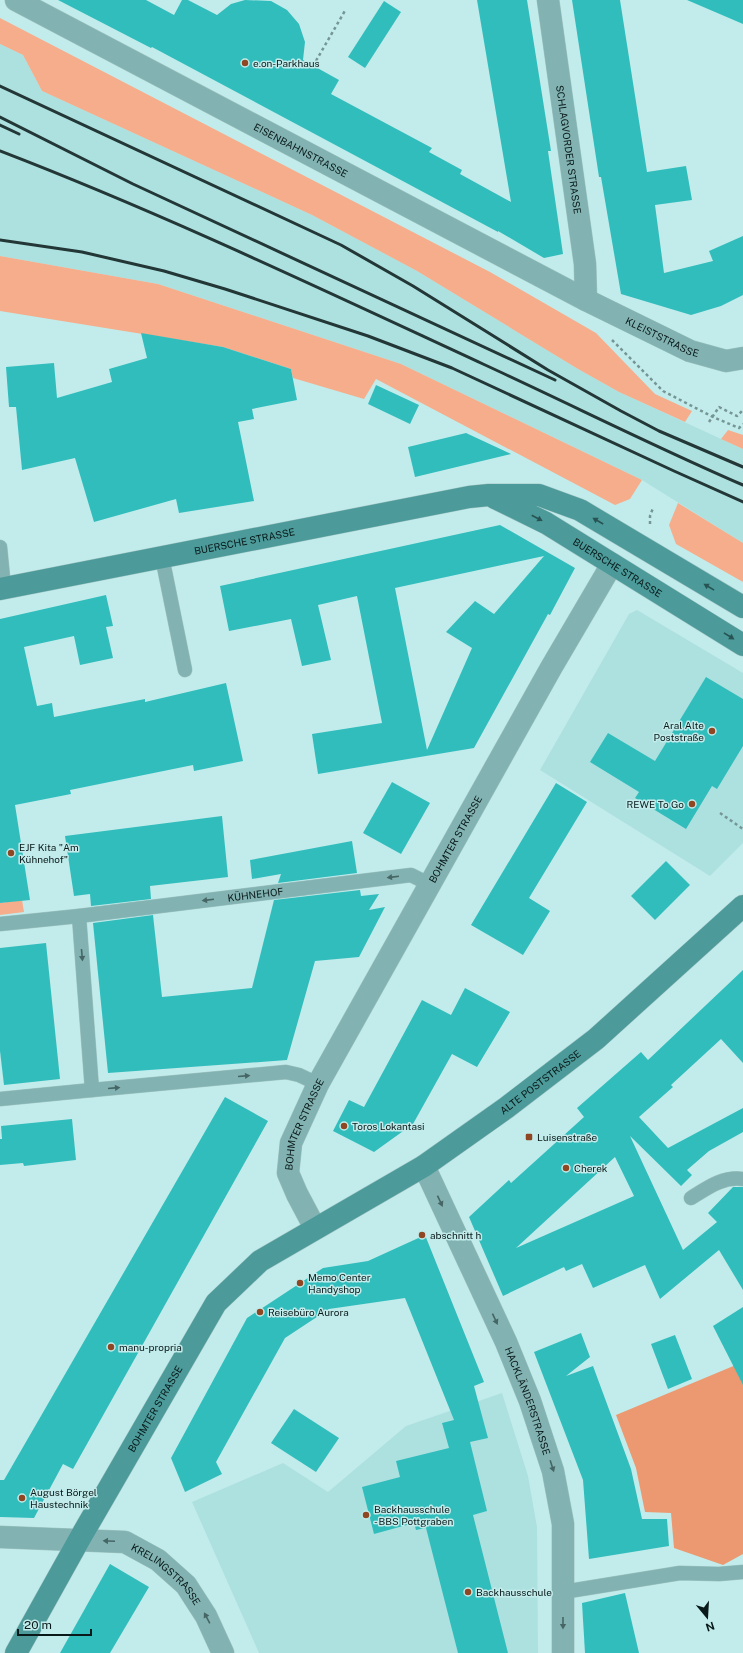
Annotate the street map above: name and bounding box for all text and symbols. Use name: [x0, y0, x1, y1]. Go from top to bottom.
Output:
place label: e.on-Parkhaus: [253, 57, 320, 69]
marker: e.on-Parkhaus: [240, 58, 250, 68]
street label: SCHLAGVORDER STRASSE: [554, 84, 584, 215]
street label: EISENBAHNSTRASSE: [252, 120, 350, 180]
street label: KLEISTSTRASSE: [624, 314, 700, 359]
one-way arrow: [531, 515, 543, 521]
one-way arrow: [592, 517, 603, 524]
street label: BUERSCHE STRASSE: [193, 525, 296, 557]
street label: BUERSCHE STRASSE: [571, 535, 664, 599]
one-way arrow: [703, 583, 715, 590]
one-way arrow: [724, 632, 734, 640]
place label: Aral Alte Poststraße: [654, 719, 704, 743]
marker: Aral Alte Poststraße: [707, 726, 717, 736]
street label: BOHMTER STRASSE: [426, 794, 484, 885]
place label: REWE To Go: [627, 798, 684, 810]
marker: REWE To Go: [687, 799, 697, 809]
place label: EJF Kita "Am Kühnehof": [19, 841, 79, 865]
marker: EJF Kita "Am Kühnehof": [6, 848, 16, 858]
one-way arrow: [386, 874, 399, 880]
street label: KÜHNEHOF: [227, 885, 284, 904]
one-way arrow: [202, 897, 214, 903]
one-way arrow: [78, 949, 85, 961]
street label: ALTE POSTSTRASSE: [497, 1047, 583, 1117]
one-way arrow: [238, 1073, 250, 1079]
street label: BOHMTER STRASSE: [282, 1076, 326, 1171]
one-way arrow: [108, 1085, 120, 1092]
place label: Toros Lokantasi: [352, 1120, 424, 1132]
marker: Toros Lokantasi: [339, 1121, 349, 1131]
place label: Luisenstraße: [537, 1131, 598, 1143]
marker: Luisenstraße: [524, 1132, 534, 1142]
place label: Cherek: [574, 1162, 608, 1174]
marker: Cherek: [561, 1163, 571, 1173]
one-way arrow: [437, 1196, 443, 1207]
place label: abschnitt h: [430, 1229, 482, 1241]
marker: abschnitt h: [417, 1230, 427, 1240]
place label: Memo Center Handyshop: [308, 1271, 371, 1295]
marker: Memo Center Handyshop: [295, 1278, 305, 1288]
place label: Reisebüro Aurora: [268, 1306, 349, 1318]
marker: Reisebüro Aurora: [255, 1307, 265, 1317]
one-way arrow: [492, 1313, 498, 1325]
place label: manu-propria: [119, 1341, 182, 1353]
marker: manu-propria: [106, 1342, 116, 1352]
street label: HACKLÄNDERSTRASSE: [503, 1345, 553, 1456]
street label: BOHMTER STRASSE: [125, 1363, 185, 1454]
one-way arrow: [549, 1461, 555, 1473]
place label: August Börgel Haustechnik: [30, 1486, 97, 1510]
marker: August Börgel Haustechnik: [17, 1493, 27, 1503]
place label: Backhausschule - BBS Pottgraben: [374, 1503, 453, 1527]
marker: Backhausschule - BBS Pottgraben: [361, 1510, 371, 1520]
one-way arrow: [102, 1538, 115, 1544]
street label: KRELINGSTRASSE: [129, 1541, 203, 1607]
place label: Backhausschule: [476, 1586, 552, 1598]
marker: Backhausschule: [463, 1587, 473, 1597]
north arrow: [687, 1597, 727, 1637]
scale bar: [18, 1611, 91, 1637]
one-way arrow: [203, 1612, 210, 1624]
one-way arrow: [560, 1617, 566, 1630]
text: 20 m: [24, 1618, 52, 1632]
text: N: [704, 1619, 716, 1634]

